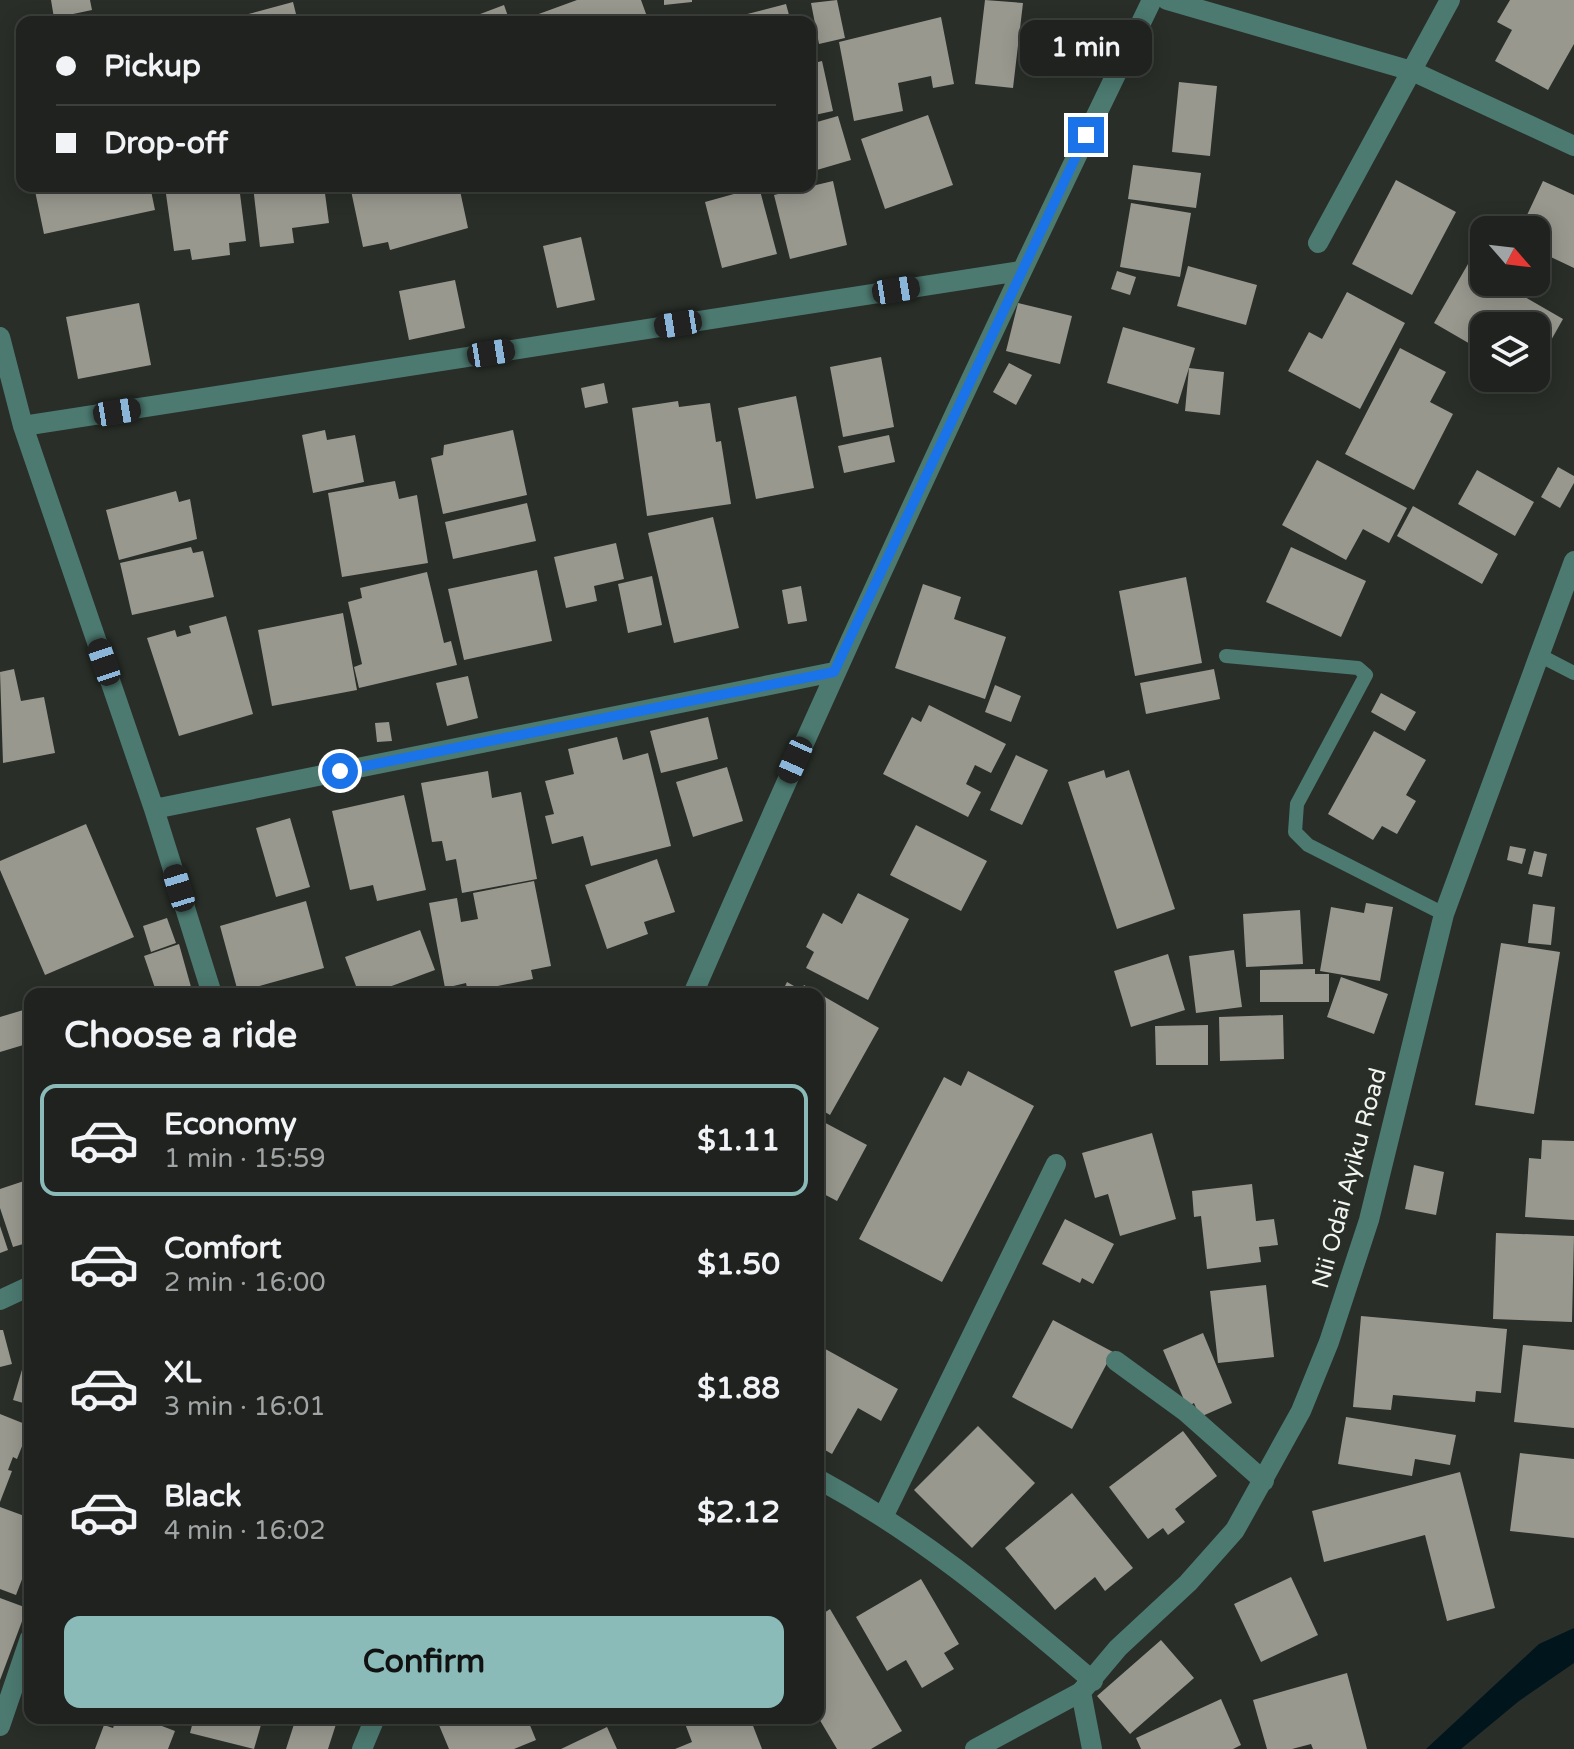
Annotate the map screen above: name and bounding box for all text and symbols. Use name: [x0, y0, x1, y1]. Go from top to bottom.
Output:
callout: 1 min: [1020, 19, 1152, 75]
text: 1 min: [1051, 32, 1121, 63]
text: Pickup: [104, 48, 201, 85]
route end: [1068, 117, 1104, 153]
text: Drop-off: [104, 125, 228, 162]
north arrow: [1470, 216, 1550, 296]
map controls: [1470, 216, 1550, 392]
car: [870, 274, 922, 306]
car: [652, 308, 704, 340]
button: layers: [1470, 312, 1550, 392]
car: [465, 337, 517, 369]
car: [91, 396, 143, 428]
car: [85, 635, 123, 689]
car: [774, 733, 816, 787]
route start: [322, 753, 358, 789]
car: [161, 862, 197, 914]
text: Choose a ride: [64, 1014, 297, 1057]
street label: Nii Odai Ayiku Road: [1306, 1065, 1393, 1292]
icon: car: [68, 1104, 140, 1176]
text: Economy: [164, 1106, 297, 1143]
text: $1.11: [697, 1122, 780, 1159]
text: 1 min · 15:59: [164, 1143, 326, 1174]
icon: car: [68, 1228, 140, 1300]
text: Comfort: [164, 1230, 282, 1267]
text: $1.50: [697, 1246, 780, 1283]
text: 2 min · 16:00: [164, 1267, 326, 1298]
icon: car: [68, 1352, 140, 1424]
text: XL: [164, 1354, 201, 1391]
text: $1.88: [697, 1370, 780, 1407]
text: 3 min · 16:01: [164, 1391, 326, 1422]
icon: car: [68, 1476, 140, 1548]
text: Black: [164, 1478, 241, 1515]
text: $2.12: [697, 1494, 780, 1531]
text: 4 min · 16:02: [164, 1515, 326, 1546]
button: Confirm: [64, 1616, 784, 1708]

